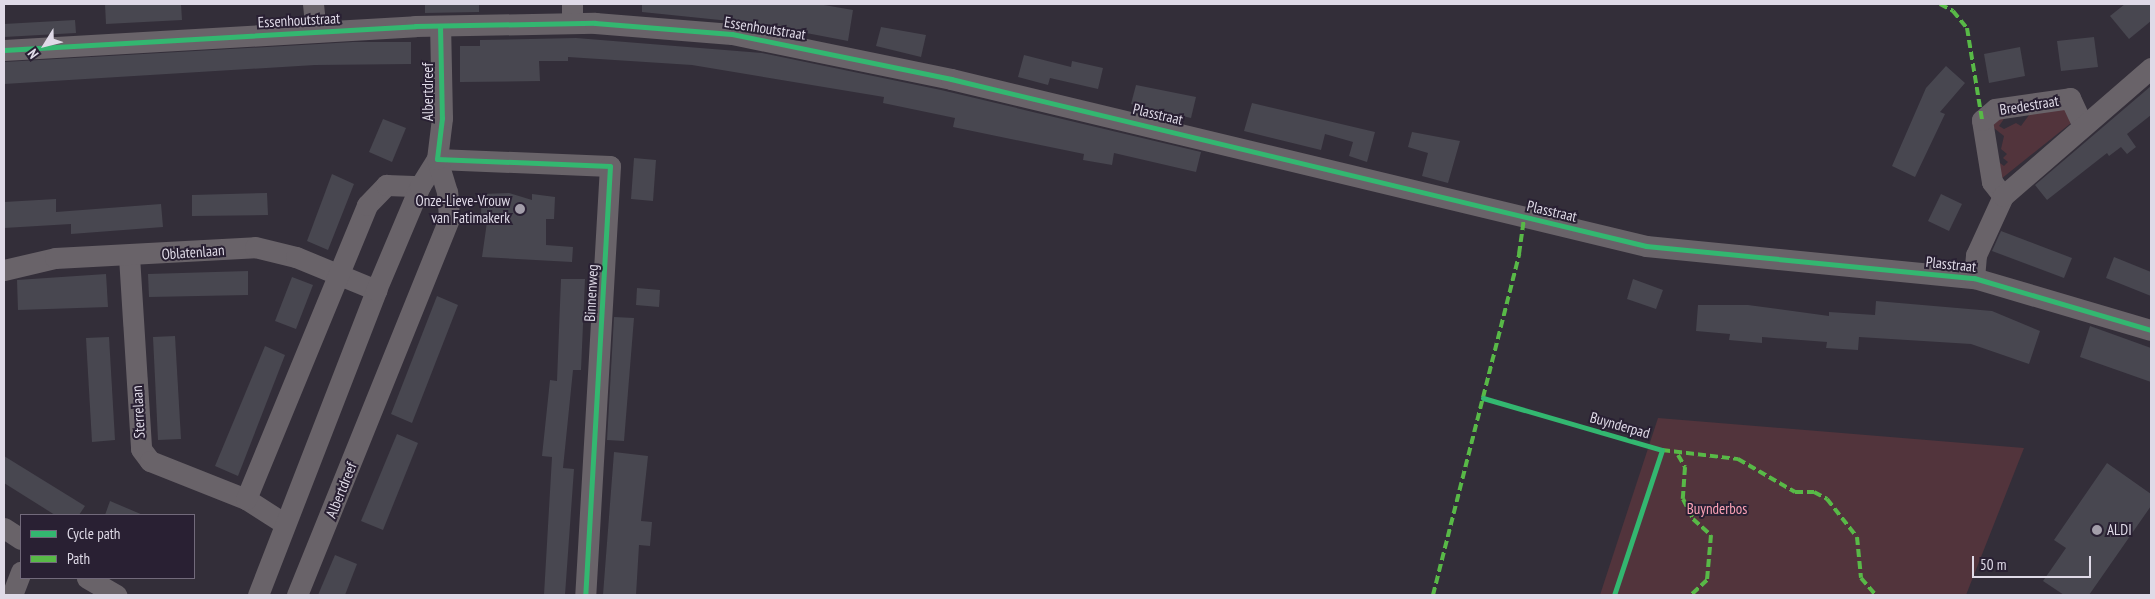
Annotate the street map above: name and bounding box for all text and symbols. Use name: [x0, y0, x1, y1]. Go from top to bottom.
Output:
street label: Essenhoutstraat: [257, 9, 341, 31]
street label: Essenhoutstraat: [723, 13, 807, 43]
north arrow: [20, 20, 70, 70]
text: N: [23, 45, 42, 62]
street label: Albertdreef: [419, 63, 437, 121]
street label: Bredestraat: [1998, 91, 2060, 119]
street label: Plasstraat: [1131, 100, 1185, 128]
place label: Onze-Lieve-Vrouw van Fatimakerk: [415, 191, 510, 226]
street label: Plasstraat: [1525, 197, 1579, 225]
marker: Onze-Lieve-Vrouw van Fatimakerk: [514, 203, 526, 215]
street label: Oblatenlaan: [161, 241, 225, 263]
street label: Plasstraat: [1925, 252, 1977, 276]
street label: Binnenweg: [581, 264, 601, 322]
street label: Sterrelaan: [128, 385, 148, 439]
street label: Buynderpad: [1588, 408, 1652, 442]
street label: Albertdreef: [322, 459, 360, 521]
park label: Buynderbos: [1687, 500, 1747, 518]
legend: [20, 514, 195, 579]
place label: ALDI: [2107, 521, 2132, 539]
text: Cycle path: [67, 524, 120, 543]
marker: ALDI: [2091, 524, 2103, 536]
scale bar: [1975, 546, 2094, 578]
text: Path: [67, 549, 90, 568]
text: 50 m: [1980, 555, 2006, 574]

